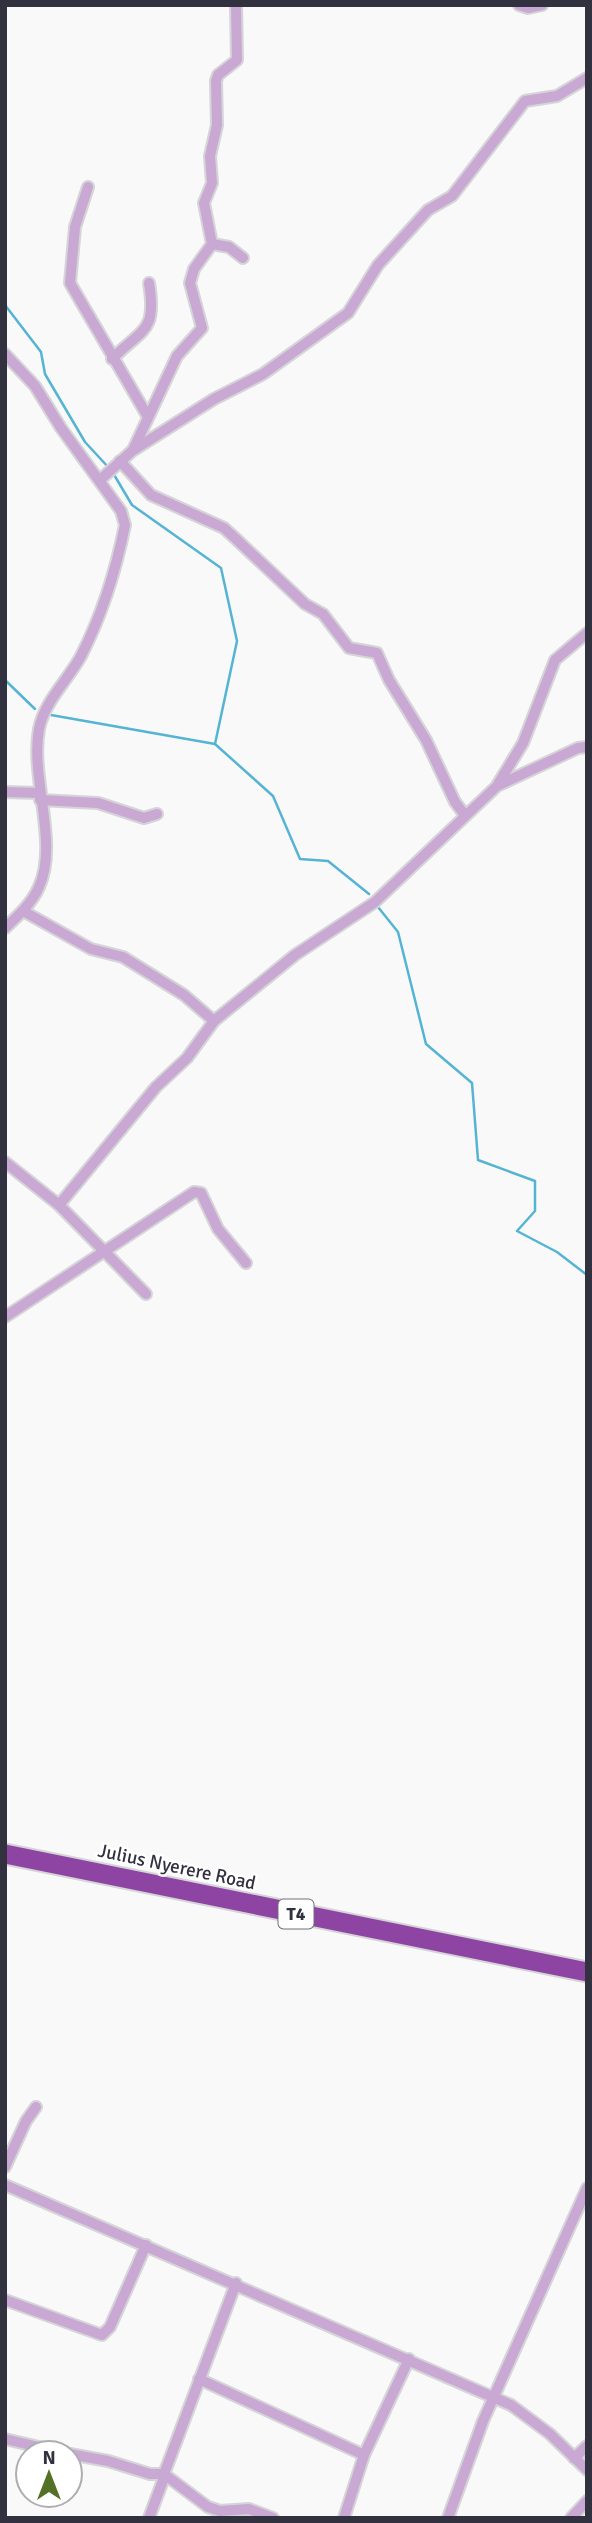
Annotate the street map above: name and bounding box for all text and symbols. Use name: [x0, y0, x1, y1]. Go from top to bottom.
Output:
street label: Julius Nyerere Road: [96, 1839, 258, 1895]
road number: T4: [278, 1900, 314, 1928]
north arrow: [14, 2439, 84, 2509]
text: N: [42, 2446, 56, 2470]

